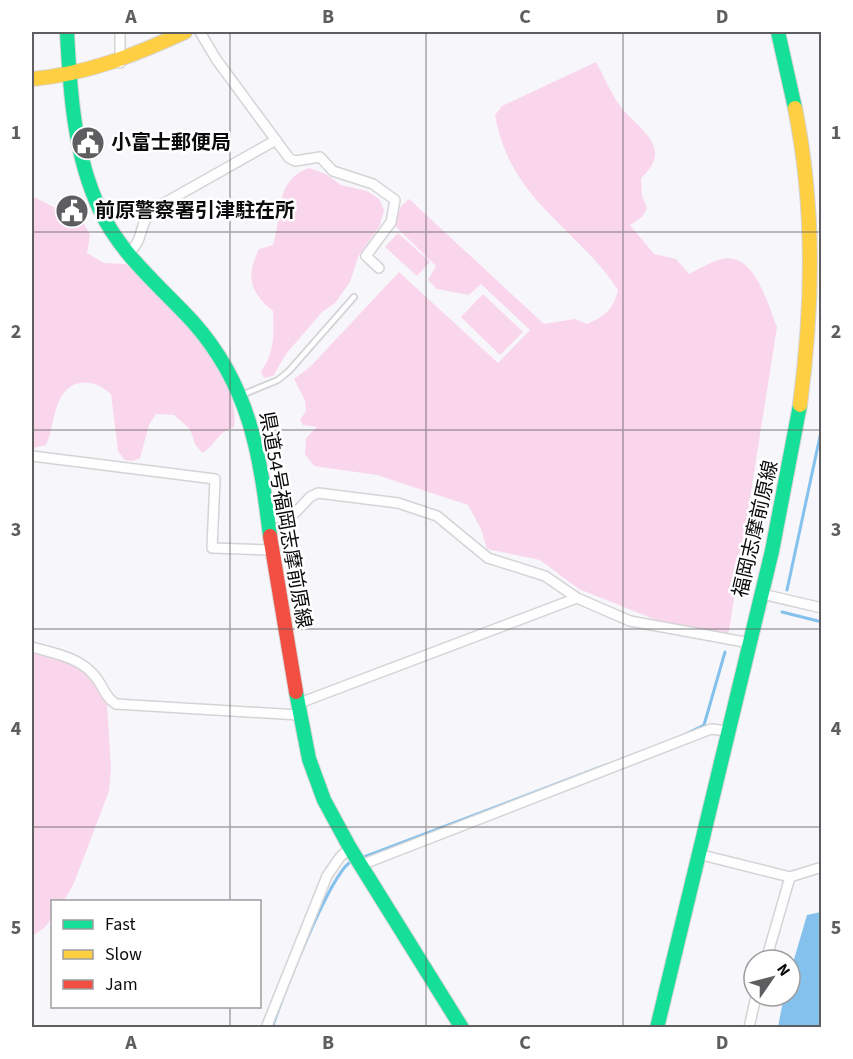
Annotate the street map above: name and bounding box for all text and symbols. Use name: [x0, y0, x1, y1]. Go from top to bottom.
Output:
text: A: [124, 3, 137, 31]
text: B: [322, 3, 334, 31]
text: C: [519, 3, 531, 31]
text: D: [716, 3, 728, 31]
text: 1: [11, 119, 21, 147]
text: 1: [831, 119, 841, 147]
public building icon: 小富士郵便局: [70, 125, 106, 161]
place label: 小富士郵便局: [111, 129, 231, 157]
public building icon: 前原警察署引津駐在所: [54, 193, 90, 229]
place label: 前原警察署引津駐在所: [95, 197, 295, 225]
text: 2: [11, 318, 21, 346]
text: 2: [831, 318, 841, 346]
street label: 県道54号福岡志摩前原線: [252, 409, 318, 631]
street label: 福岡志摩前原線: [727, 458, 785, 600]
text: 3: [11, 516, 21, 544]
text: 3: [831, 516, 841, 544]
text: 4: [11, 715, 22, 743]
text: 4: [831, 715, 842, 743]
legend: [51, 900, 261, 1008]
text: Fast: [105, 912, 136, 937]
text: 5: [11, 914, 21, 942]
text: 5: [831, 914, 841, 942]
text: Slow: [105, 942, 142, 967]
north arrow: [742, 948, 802, 1008]
text: N: [771, 959, 796, 981]
text: Jam: [105, 972, 138, 997]
text: A: [124, 1029, 137, 1057]
text: B: [322, 1029, 334, 1057]
text: C: [519, 1029, 531, 1057]
text: D: [716, 1029, 728, 1057]

